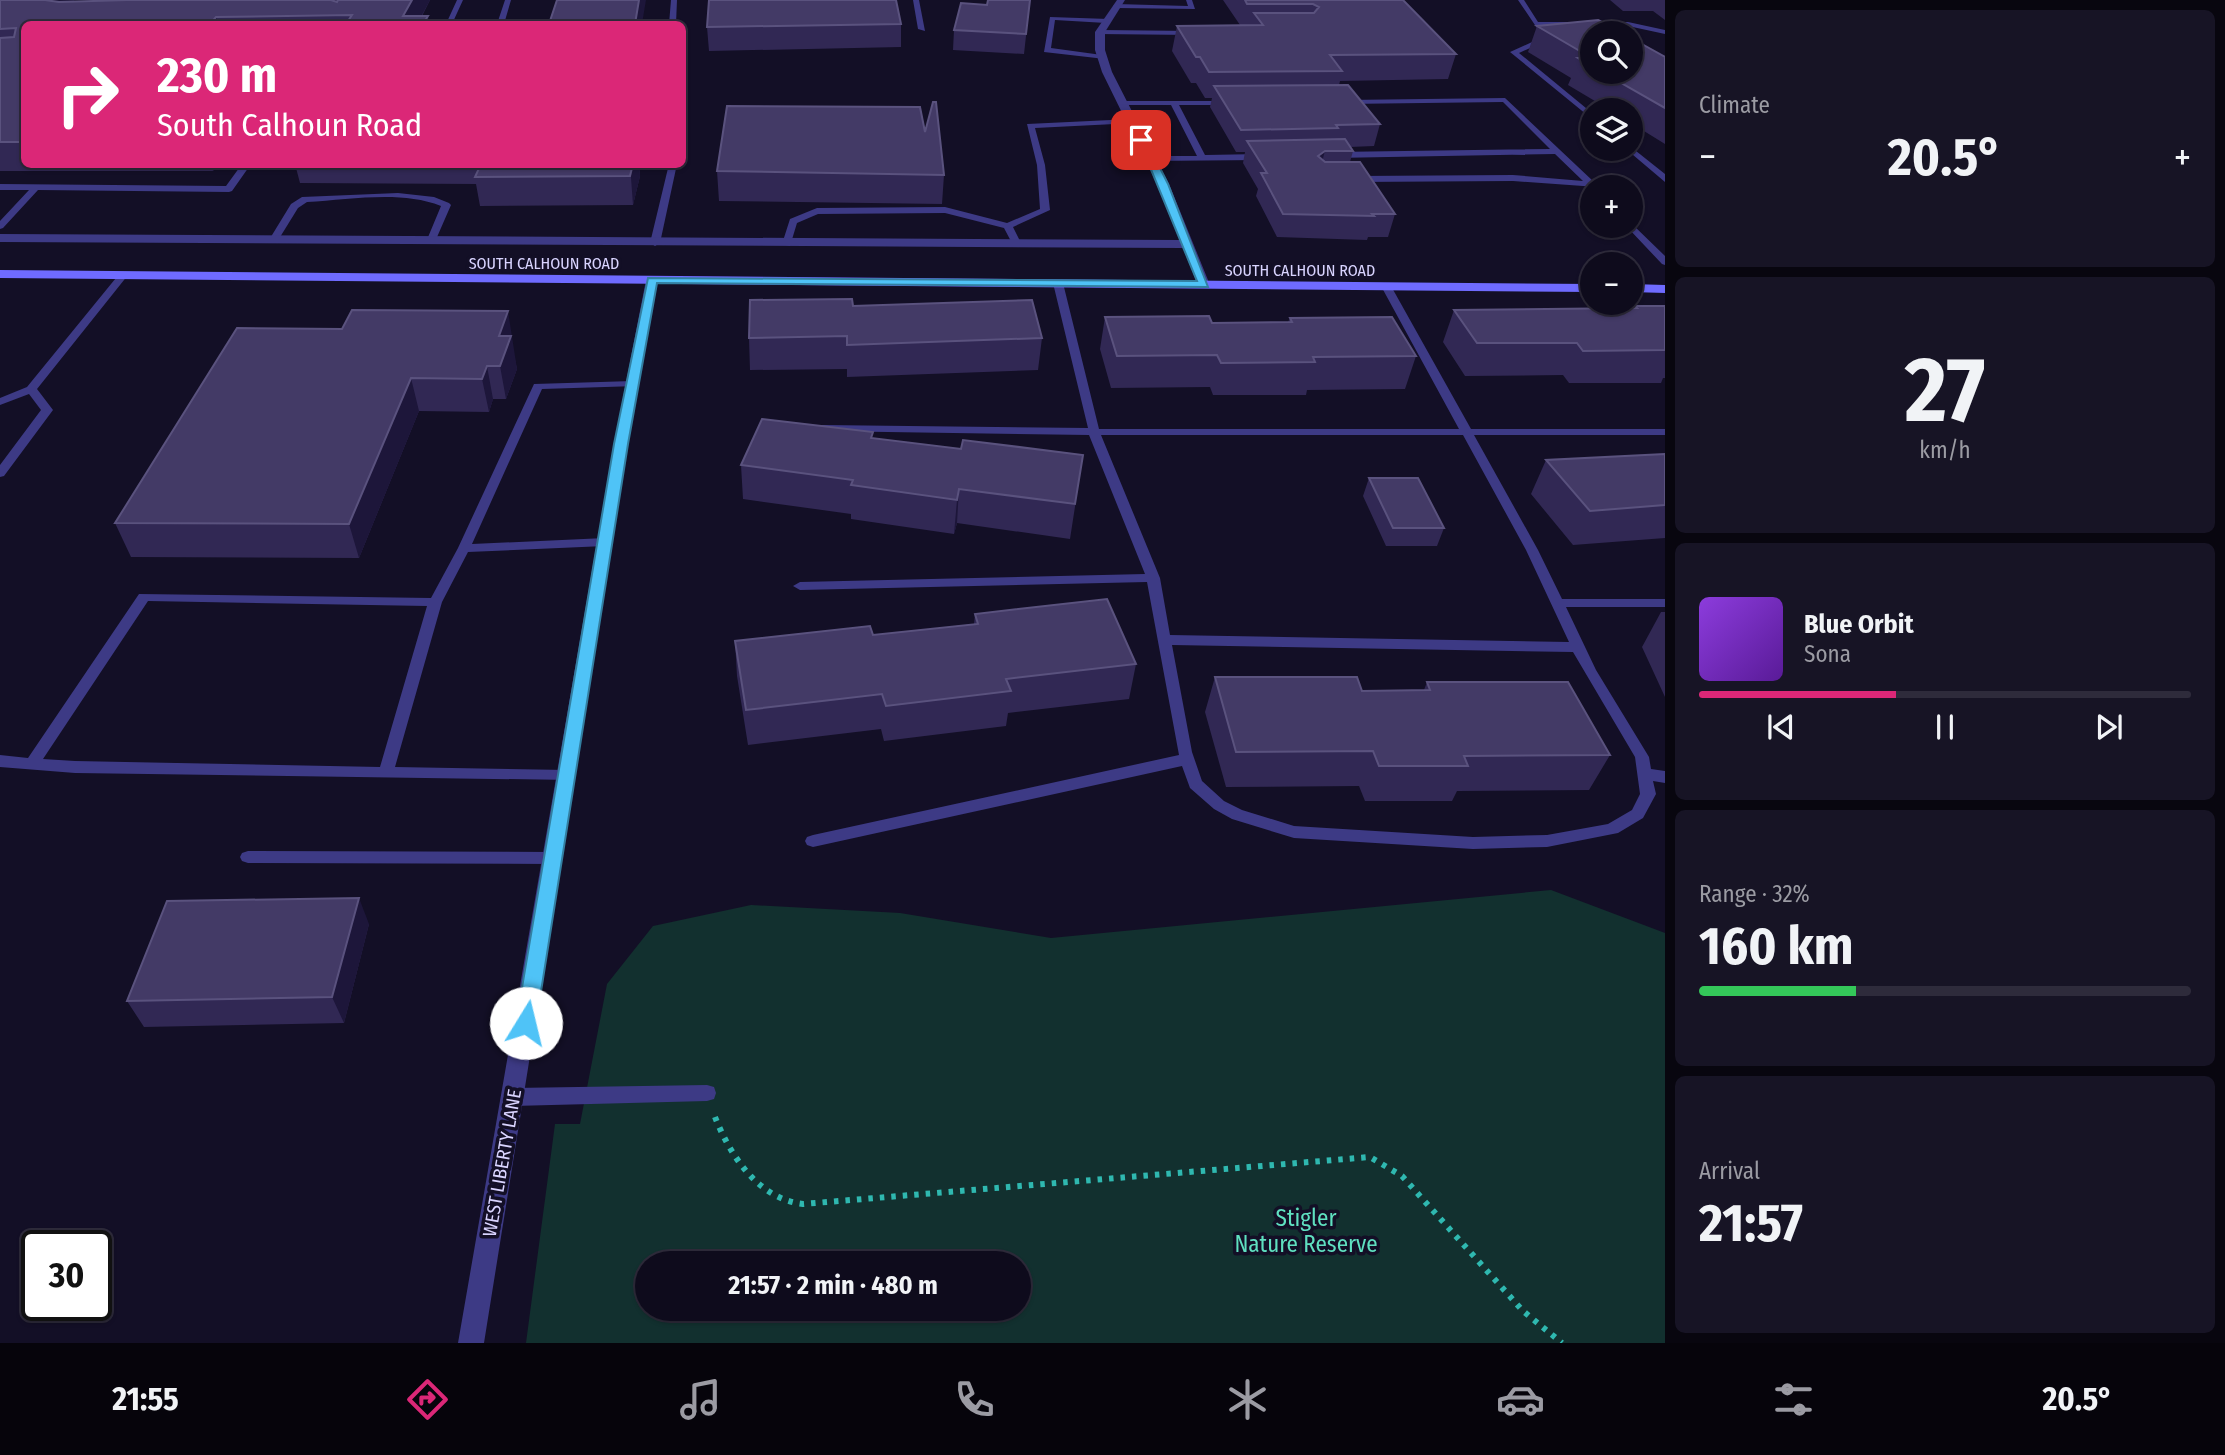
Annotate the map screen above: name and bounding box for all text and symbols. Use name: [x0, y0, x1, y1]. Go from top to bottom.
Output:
map controls: [1580, 21, 1643, 315]
button: search: [1580, 21, 1643, 84]
text: 230 m: [157, 46, 277, 105]
icon: right: [42, 49, 133, 140]
text: Climate: [1699, 91, 1770, 119]
button: layers: [1580, 98, 1643, 161]
text: South Calhoun Road: [157, 106, 422, 144]
pin: [1111, 110, 1171, 170]
icon: arrive: [1122, 121, 1160, 159]
text: 20.5°: [1888, 126, 2002, 189]
text: −: [1699, 134, 1716, 180]
text: +: [2174, 134, 2191, 180]
button: +: [1580, 175, 1643, 238]
button: −: [1580, 252, 1643, 315]
street label: SOUTH CALHOUN ROAD: [469, 254, 619, 273]
street label: SOUTH CALHOUN ROAD: [1225, 261, 1375, 280]
text: 27: [1905, 336, 1985, 445]
text: km/h: [1919, 436, 1971, 464]
text: Blue Orbit: [1804, 609, 1914, 640]
text: Sona: [1804, 640, 1851, 668]
icon: previous: [1762, 708, 1800, 746]
icon: pause: [1926, 708, 1964, 746]
icon: next: [2090, 708, 2128, 746]
text: Range · 32%: [1699, 880, 1810, 908]
text: 160 km: [1699, 915, 1854, 978]
position arrow: [489, 986, 563, 1060]
street label: WEST LIBERTY LANE: [478, 1087, 526, 1239]
text: Arrival: [1699, 1157, 1760, 1185]
text: 21:57: [1699, 1192, 1803, 1255]
park label: Stigler Nature Reserve: [1234, 1204, 1378, 1258]
speed limit sign: 30: [21, 1230, 112, 1321]
text: 21:57 · 2 min · 480 m: [728, 1270, 938, 1301]
icon: directions: [403, 1375, 452, 1424]
icon: music: [676, 1375, 725, 1424]
icon: phone: [950, 1375, 999, 1424]
icon: climate: [1223, 1375, 1272, 1424]
icon: car: [1496, 1375, 1545, 1424]
icon: filters: [1769, 1375, 1818, 1424]
text: 21:55: [112, 1380, 179, 1418]
text: 20.5°: [2043, 1380, 2113, 1418]

